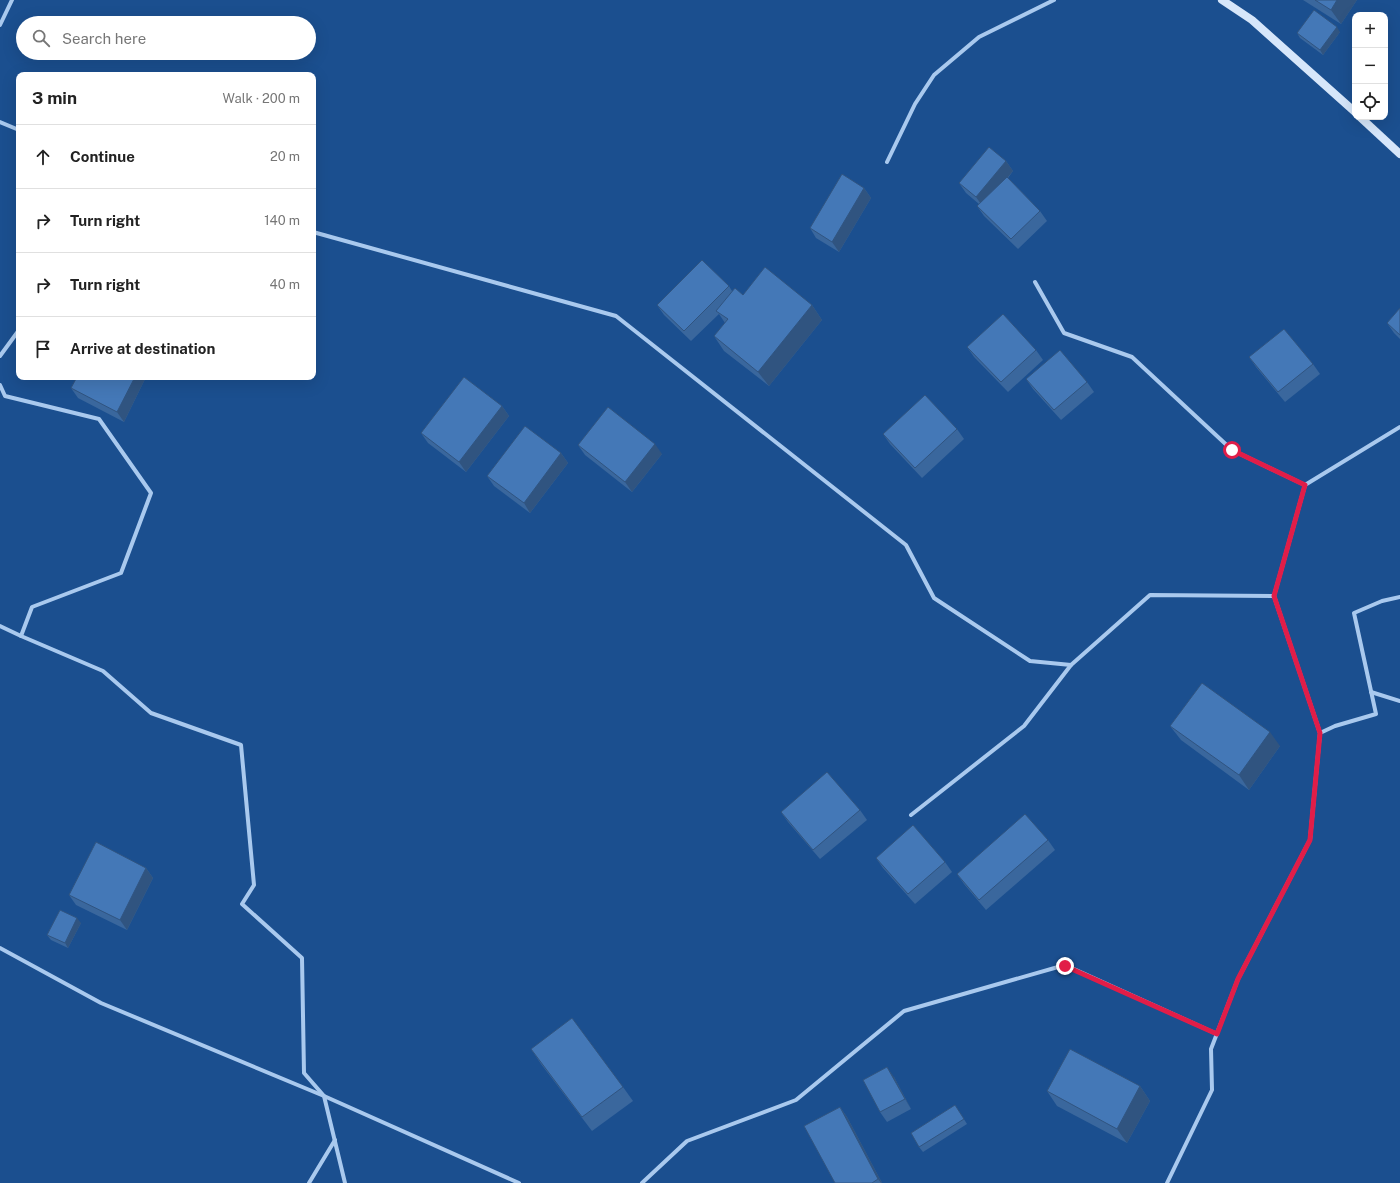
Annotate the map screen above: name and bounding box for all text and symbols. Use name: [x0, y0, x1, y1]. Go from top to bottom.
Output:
map controls: [1352, 12, 1388, 120]
button: +: [1352, 12, 1388, 48]
search box: [16, 16, 316, 60]
icon: search: [30, 27, 52, 49]
text: Search here: [62, 30, 146, 47]
button: −: [1352, 48, 1388, 84]
button: locate: [1352, 84, 1388, 120]
text: 3 min: [32, 88, 77, 108]
text: Walk · 200 m: [223, 91, 300, 106]
icon: ahead: [32, 146, 54, 168]
text: Continue: [70, 148, 135, 165]
text: 20 m: [270, 149, 300, 164]
icon: right: [32, 210, 54, 232]
text: Turn right: [70, 212, 140, 229]
text: 140 m: [264, 213, 300, 228]
icon: right: [32, 274, 54, 296]
text: Turn right: [70, 276, 140, 293]
text: 40 m: [269, 277, 300, 292]
icon: arrive: [32, 338, 54, 360]
text: Arrive at destination: [70, 340, 215, 357]
route start: [1223, 441, 1241, 459]
route end: [1056, 957, 1074, 975]

